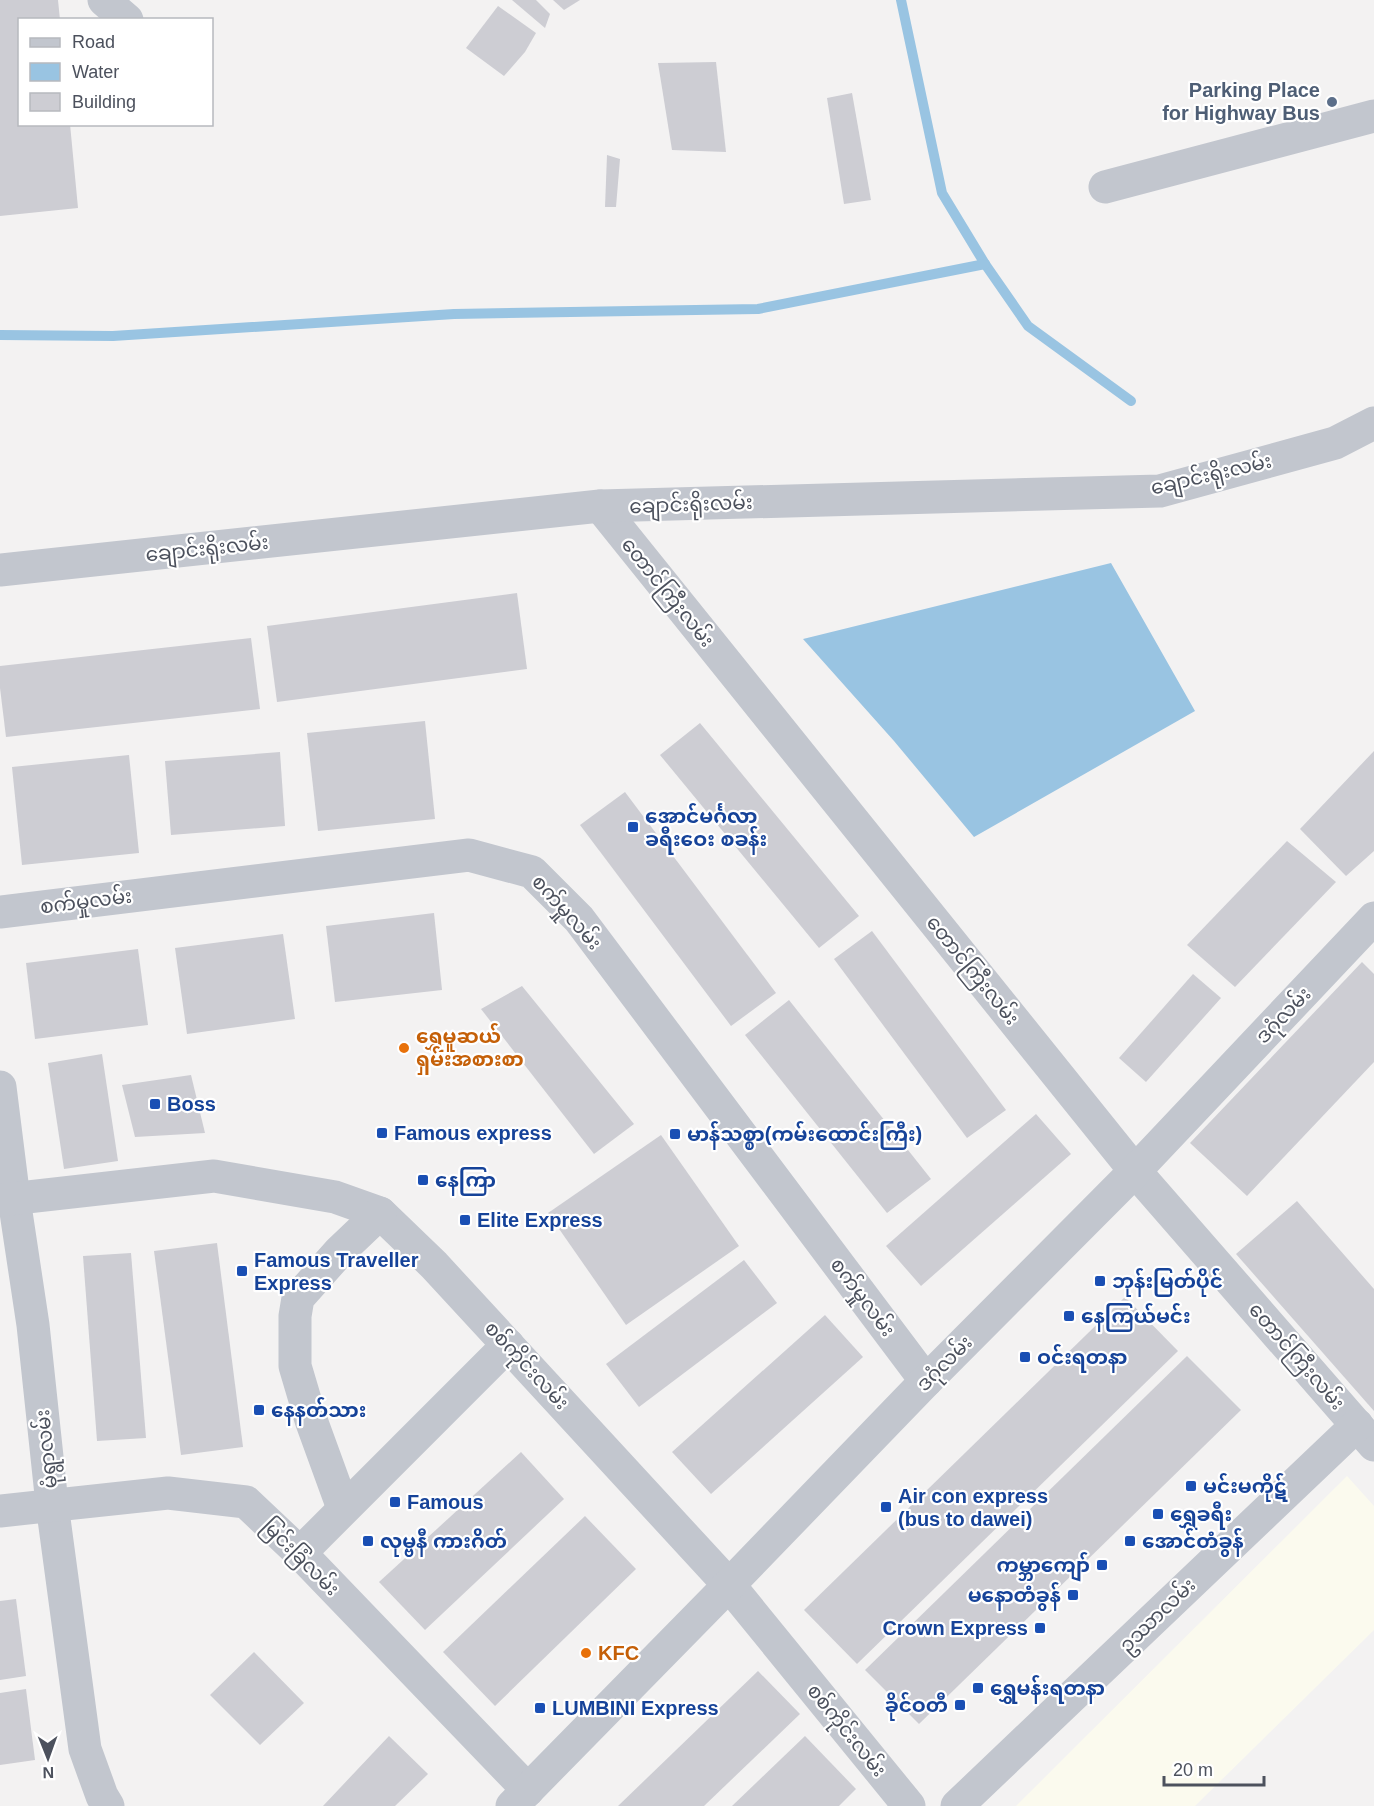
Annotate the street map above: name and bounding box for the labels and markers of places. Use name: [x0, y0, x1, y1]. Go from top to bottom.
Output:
place label: Parking Place for Highway Bus: [1162, 79, 1320, 124]
marker: Parking Place for Highway Bus: [1325, 95, 1339, 109]
place label: အောင်မင်္ဂလာ ခရီးဝေး စခန်း: [645, 803, 767, 855]
marker: အောင်မင်္ဂလာ ခရီးဝေး စခန်း: [626, 820, 640, 834]
place label: ရွှေမူဆယ် ရှမ်းအစားစာ: [416, 1023, 524, 1075]
marker: ရွှေမူဆယ် ရှမ်းအစားစာ: [397, 1041, 411, 1055]
place label: Boss: [167, 1093, 216, 1115]
marker: Boss: [148, 1097, 162, 1111]
place label: မာန်သစ္စာ(ကမ်းထောင်းကြီး): [687, 1121, 922, 1150]
place label: Famous express: [394, 1122, 552, 1144]
marker: Famous express: [375, 1126, 389, 1140]
marker: မာန်သစ္စာ(ကမ်းထောင်းကြီး): [668, 1127, 682, 1141]
place label: နေကြာ: [435, 1167, 496, 1196]
marker: နေကြာ: [416, 1173, 430, 1187]
place label: Elite Express: [477, 1209, 603, 1231]
marker: Elite Express: [458, 1213, 472, 1227]
place label: Famous Traveller Express: [254, 1249, 419, 1294]
marker: Famous Traveller Express: [235, 1264, 249, 1278]
place label: ဘုန်းမြတ်ပိုင်: [1112, 1268, 1223, 1297]
marker: ဘုန်းမြတ်ပိုင်: [1093, 1274, 1107, 1288]
place label: နေကြယ်မင်း: [1081, 1303, 1191, 1332]
marker: နေကြယ်မင်း: [1062, 1309, 1076, 1323]
place label: ဝင်းရတနာ: [1037, 1344, 1127, 1373]
marker: ဝင်းရတနာ: [1018, 1350, 1032, 1364]
place label: နေနတ်သား: [271, 1397, 366, 1426]
marker: နေနတ်သား: [252, 1403, 266, 1417]
place label: မင်းမကိုဋ်: [1203, 1473, 1288, 1502]
marker: မင်းမကိုဋ်: [1184, 1479, 1198, 1493]
place label: Air con express (bus to dawei): [898, 1485, 1048, 1530]
place label: Famous: [407, 1491, 484, 1513]
marker: Famous: [388, 1495, 402, 1509]
marker: Air con express (bus to dawei): [879, 1500, 893, 1514]
place label: ရွှေခရီး: [1170, 1501, 1232, 1530]
marker: ရွှေခရီး: [1151, 1507, 1165, 1521]
place label: လုမ္ဗနီ ကားဂိတ်: [380, 1528, 507, 1557]
place label: အောင်တံခွန်: [1142, 1528, 1244, 1557]
marker: လုမ္ဗနီ ကားဂိတ်: [361, 1534, 375, 1548]
marker: အောင်တံခွန်: [1123, 1534, 1137, 1548]
place label: ကမ္ဘာကျော်: [997, 1552, 1090, 1582]
marker: ကမ္ဘာကျော်: [1095, 1558, 1109, 1572]
place label: မနောတံခွန်: [968, 1582, 1061, 1611]
marker: မနောတံခွန်: [1066, 1588, 1080, 1602]
place label: Crown Express: [882, 1617, 1028, 1639]
marker: Crown Express: [1033, 1621, 1047, 1635]
place label: KFC: [598, 1642, 639, 1664]
marker: KFC: [579, 1646, 593, 1660]
place label: ရွှေမန်းရတနာ: [990, 1675, 1105, 1704]
marker: ရွှေမန်းရတနာ: [971, 1681, 985, 1695]
place label: ခိုင်ဝတီ: [885, 1692, 948, 1721]
place label: LUMBINI Express: [552, 1697, 719, 1719]
marker: ခိုင်ဝတီ: [953, 1698, 967, 1712]
marker: LUMBINI Express: [533, 1701, 547, 1715]

